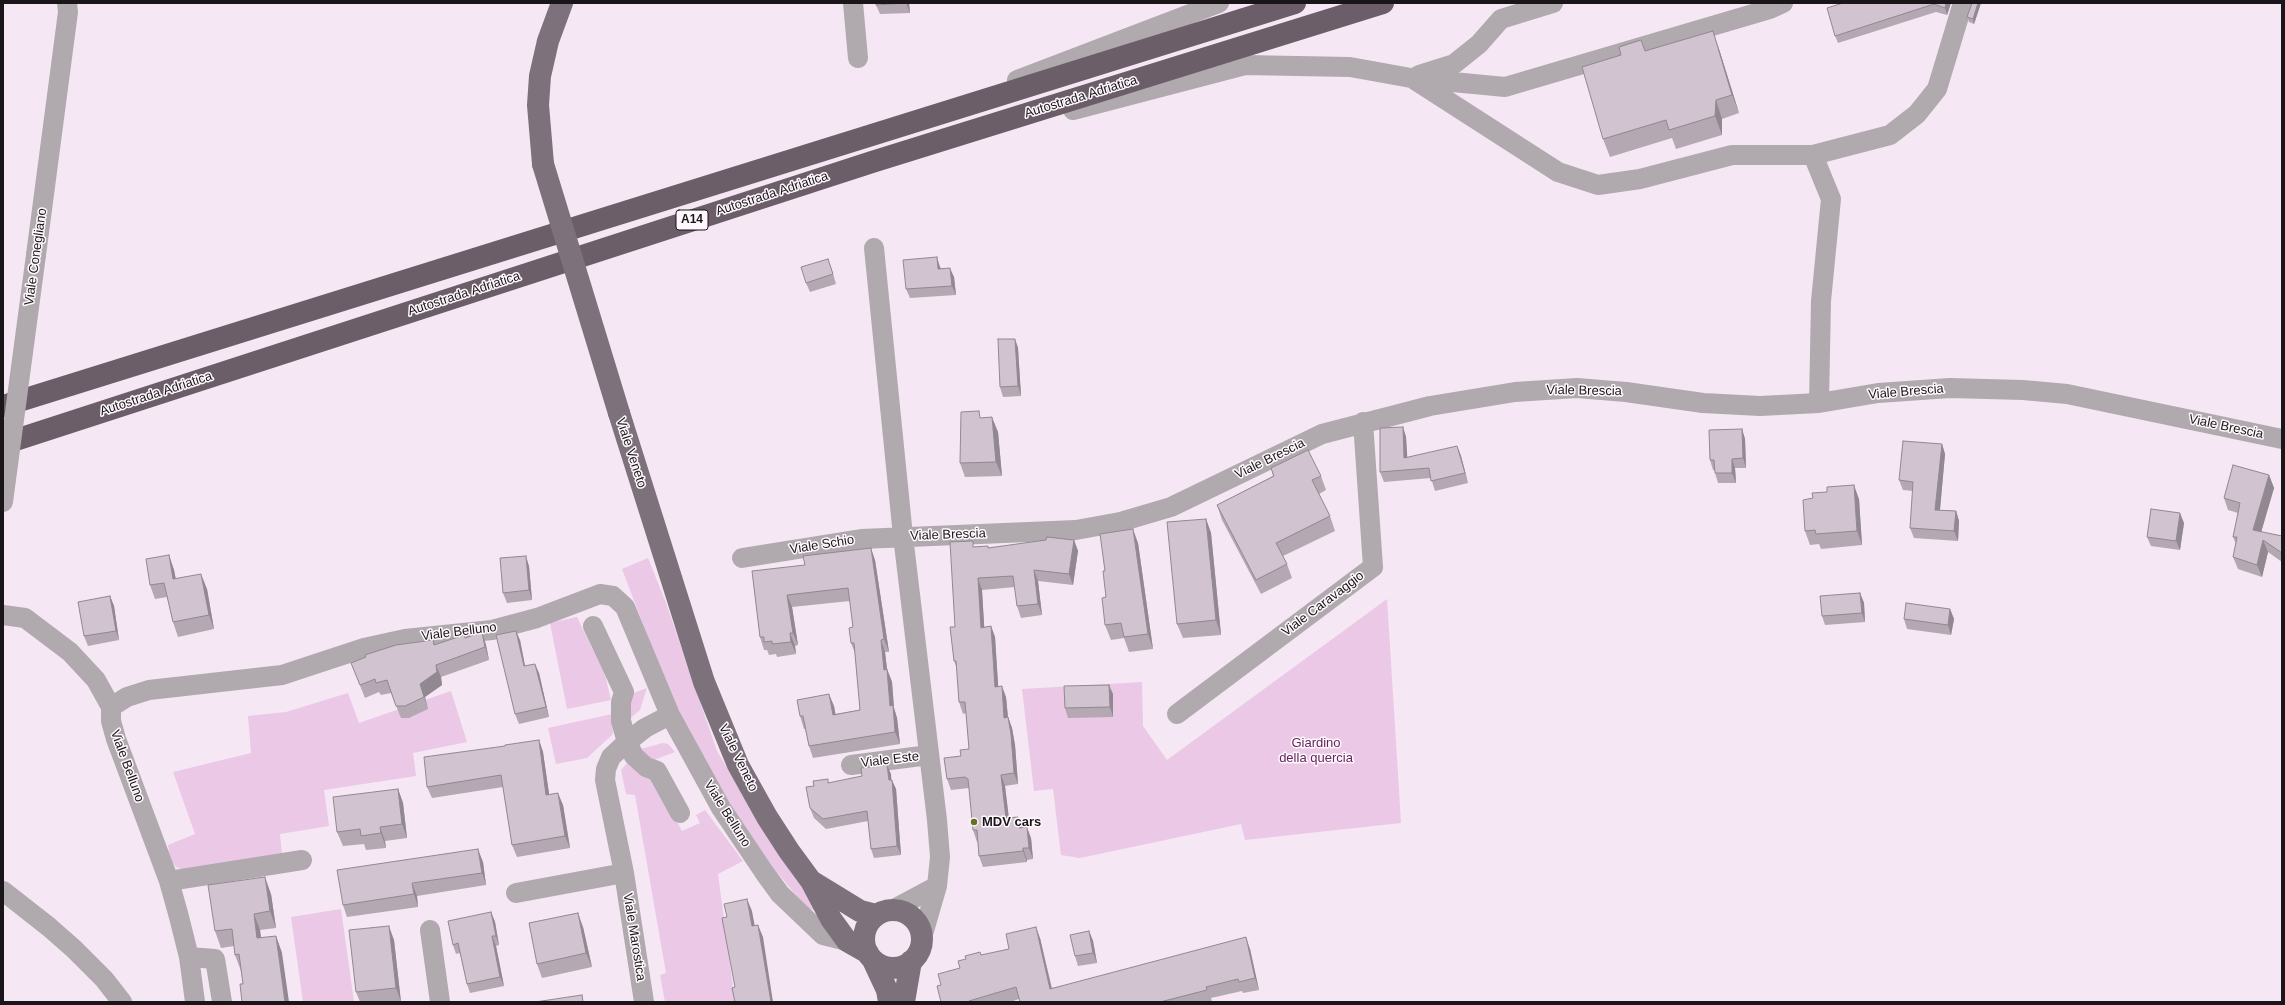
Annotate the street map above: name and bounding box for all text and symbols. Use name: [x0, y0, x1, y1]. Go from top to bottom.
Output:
street label: Autostrada Adriatica: [1023, 72, 1139, 122]
street label: Autostrada Adriatica: [714, 168, 830, 220]
street label: Viale Conegliano: [21, 207, 51, 307]
road number: A14: [676, 210, 708, 230]
street label: Autostrada Adriatica: [406, 268, 522, 320]
street label: Autostrada Adriatica: [98, 368, 214, 420]
street label: Viale Brescia: [1868, 381, 1944, 403]
street label: Viale Brescia: [1546, 383, 1622, 399]
street label: Viale Brescia: [2187, 412, 2265, 442]
street label: Viale Veneto: [612, 416, 650, 490]
street label: Viale Brescia: [1233, 435, 1307, 483]
street label: Viale Brescia: [910, 526, 986, 544]
street label: Viale Schio: [789, 532, 855, 558]
street label: Viale Caravaggio: [1279, 568, 1367, 640]
street label: Viale Belluno: [421, 620, 497, 644]
street label: Viale Veneto: [715, 722, 761, 794]
street label: Viale Belluno: [107, 728, 147, 804]
park label: Giardino della quercia: [1279, 735, 1353, 766]
street label: Viale Este: [860, 749, 920, 771]
street label: Viale Belluno: [700, 778, 754, 850]
place label: MDV cars: [982, 814, 1041, 830]
marker: MDV cars: [969, 817, 979, 827]
street label: Viale Marostica: [619, 892, 649, 982]

